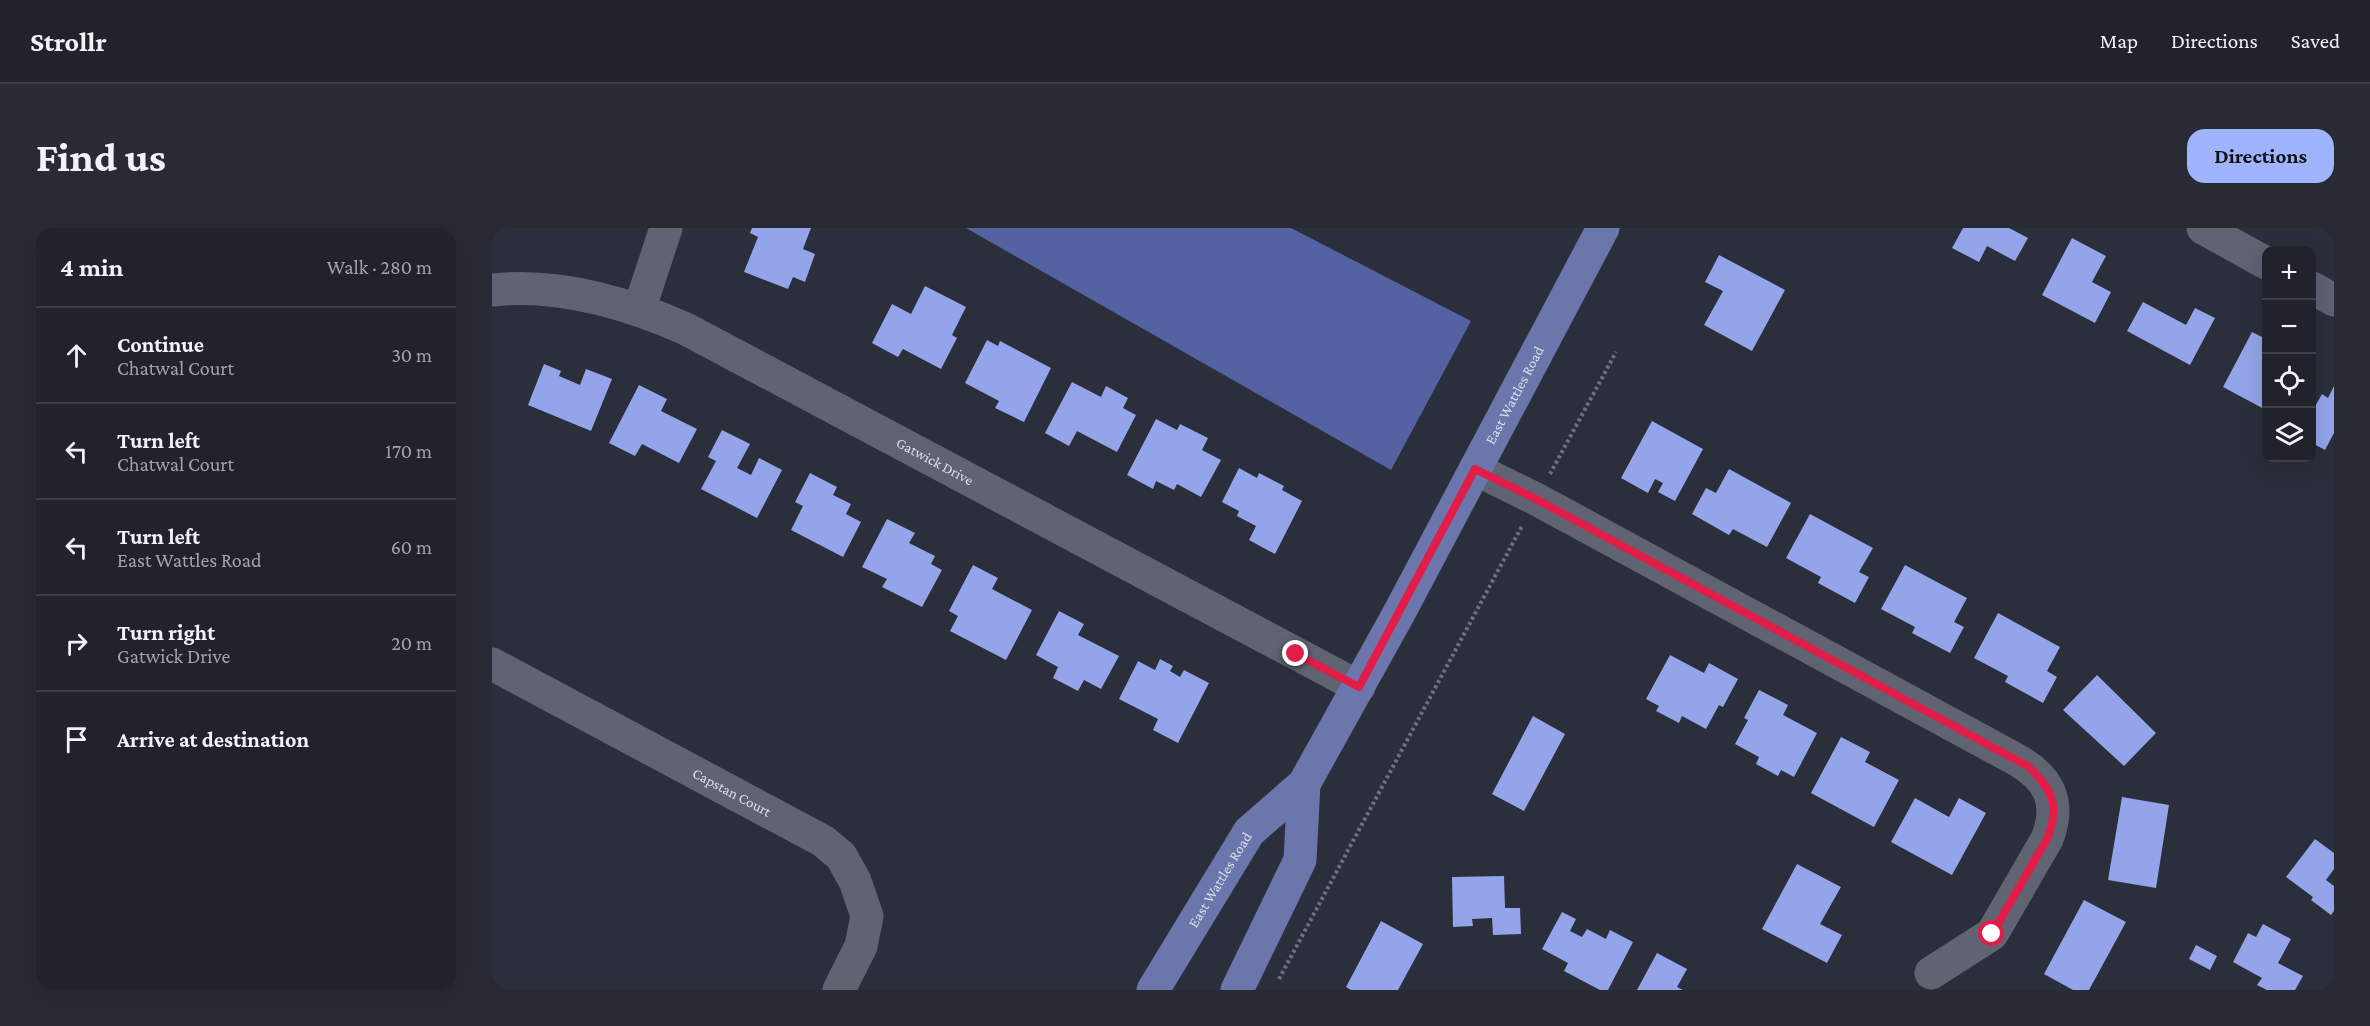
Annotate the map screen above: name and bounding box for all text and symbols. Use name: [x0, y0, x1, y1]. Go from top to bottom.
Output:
text: Strollr: [30, 26, 107, 57]
text: Map: [2100, 29, 2138, 53]
text: Directions: [2171, 29, 2258, 53]
text: Saved: [2291, 29, 2340, 53]
button: Directions: [2187, 129, 2334, 183]
text: Find us: [36, 133, 166, 180]
map controls: [2262, 246, 2316, 462]
button: +: [2262, 246, 2316, 300]
text: 4 min: [60, 253, 124, 282]
text: Walk · 280 m: [327, 256, 432, 278]
button: −: [2262, 300, 2316, 354]
text: Continue: [117, 332, 204, 357]
icon: ahead: [60, 339, 93, 372]
street label: East Wattles Road: [1482, 343, 1547, 447]
text: 30 m: [391, 344, 432, 366]
button: locate: [2262, 354, 2316, 408]
text: Chatwal Court: [117, 357, 234, 379]
button: layers: [2262, 408, 2316, 462]
text: Turn left: [117, 428, 200, 453]
street label: Gatwick Drive: [894, 434, 977, 489]
icon: left: [60, 435, 93, 468]
text: 170 m: [385, 440, 432, 462]
text: Chatwal Court: [117, 453, 234, 475]
text: Turn left: [117, 524, 200, 549]
icon: left: [60, 531, 93, 564]
text: 60 m: [391, 536, 432, 558]
text: East Wattles Road: [117, 549, 262, 571]
text: Turn right: [117, 620, 215, 645]
icon: right: [60, 627, 93, 660]
text: 20 m: [391, 632, 432, 654]
route end: [1282, 640, 1308, 666]
text: Gatwick Drive: [117, 645, 230, 667]
icon: arrive: [60, 723, 93, 756]
text: Arrive at destination: [117, 727, 309, 752]
street label: Capstan Court: [690, 765, 775, 820]
street label: East Wattles Road: [1185, 829, 1255, 930]
route start: [1978, 920, 2004, 946]

